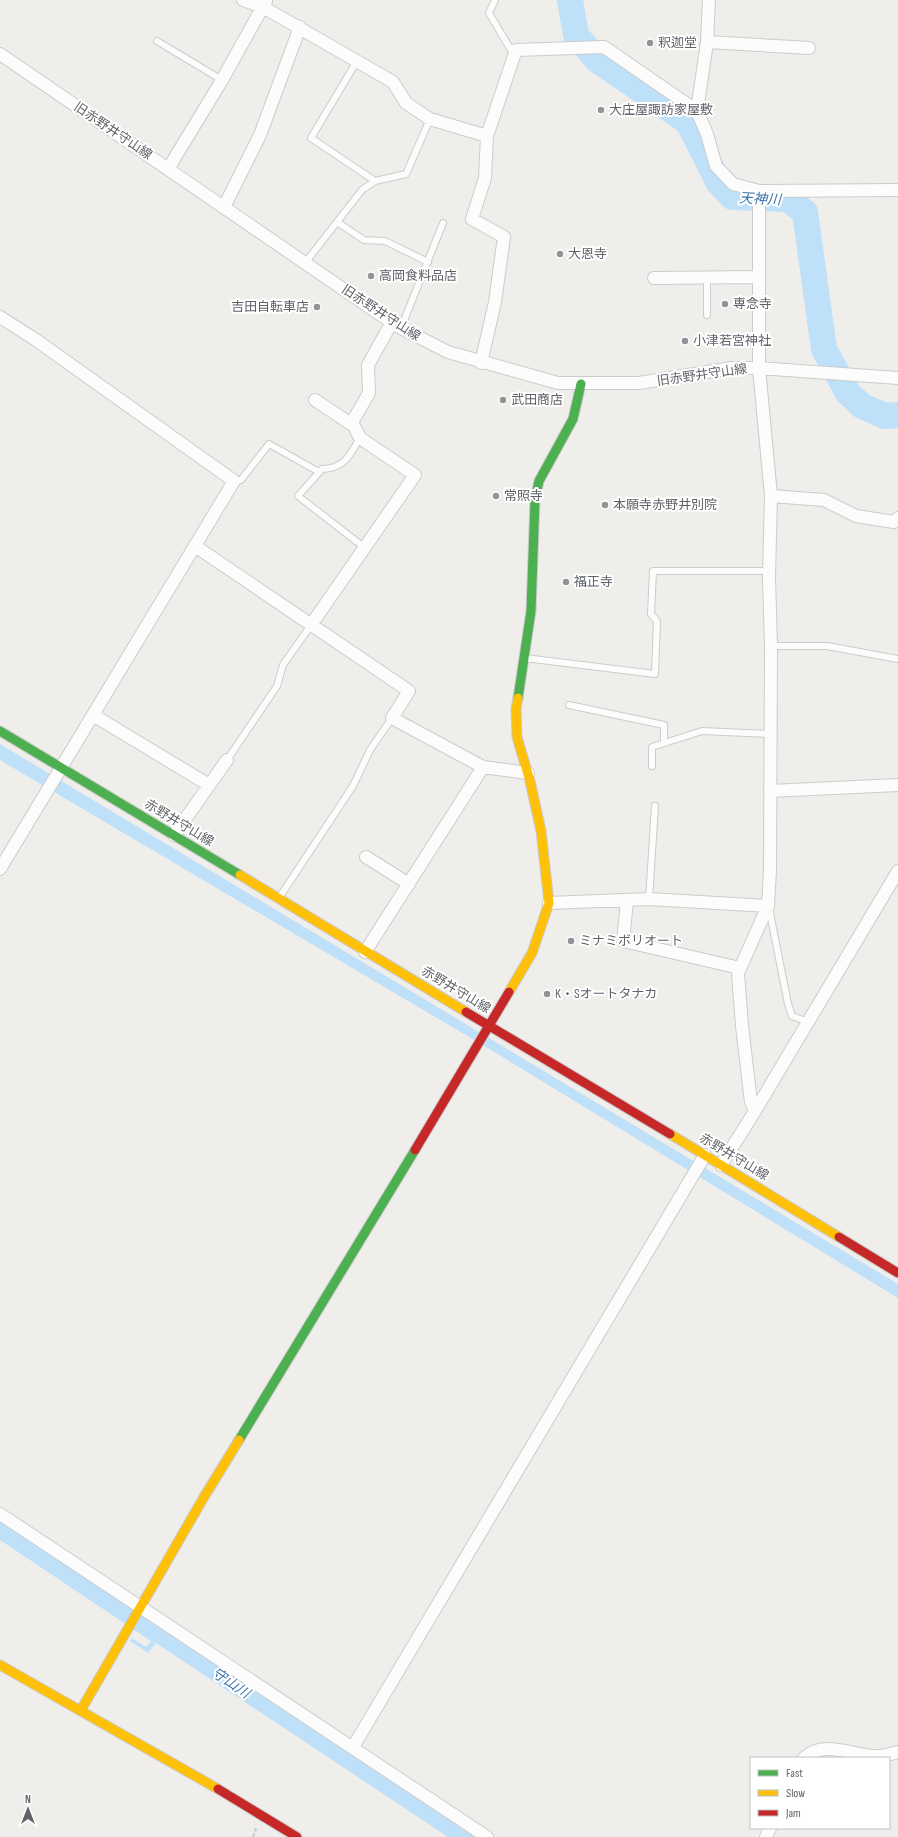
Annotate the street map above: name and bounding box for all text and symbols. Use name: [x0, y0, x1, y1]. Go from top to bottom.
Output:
place label: 釈迦堂: [658, 35, 697, 51]
marker: 釈迦堂: [645, 38, 655, 48]
street label: 旧赤野井守山線: [71, 99, 155, 163]
place label: 大庄屋諏訪家屋敷: [609, 102, 713, 118]
marker: 大庄屋諏訪家屋敷: [596, 105, 606, 115]
water label: 天神川: [739, 189, 783, 209]
place label: 大恩寺: [568, 246, 607, 262]
marker: 大恩寺: [555, 249, 565, 259]
place label: 高岡食料品店: [379, 268, 457, 284]
marker: 高岡食料品店: [366, 271, 376, 281]
street label: 旧赤野井守山線: [338, 282, 424, 344]
place label: 専念寺: [733, 296, 772, 312]
place label: 吉田自転車店: [231, 299, 309, 315]
marker: 専念寺: [720, 299, 730, 309]
marker: 吉田自転車店: [312, 302, 322, 312]
place label: 小津若宮神社: [693, 333, 771, 349]
marker: 小津若宮神社: [680, 336, 690, 346]
street label: 旧赤野井守山線: [656, 361, 748, 389]
place label: 武田商店: [511, 392, 563, 408]
marker: 武田商店: [498, 395, 508, 405]
place label: 常照寺: [504, 488, 543, 504]
marker: 常照寺: [491, 491, 501, 501]
place label: 本願寺赤野井別院: [613, 497, 717, 513]
marker: 本願寺赤野井別院: [600, 500, 610, 510]
place label: 福正寺: [574, 574, 613, 590]
marker: 福正寺: [561, 577, 571, 587]
street label: 赤野井守山線: [141, 796, 217, 850]
place label: ミナミボリオート: [579, 933, 683, 949]
marker: ミナミボリオート: [566, 936, 576, 946]
street label: 赤野井守山線: [418, 963, 494, 1017]
place label: K・Sオートタナカ: [555, 986, 657, 1002]
marker: K・Sオートタナカ: [542, 989, 552, 999]
street label: 赤野井守山線: [696, 1130, 772, 1184]
water label: 守山川: [209, 1664, 255, 1703]
legend: [750, 1757, 890, 1829]
text: Fast: [786, 1766, 803, 1781]
text: Slow: [786, 1786, 805, 1801]
north arrow: [8, 1789, 48, 1829]
text: N: [25, 1793, 31, 1806]
text: Jam: [785, 1806, 801, 1821]

